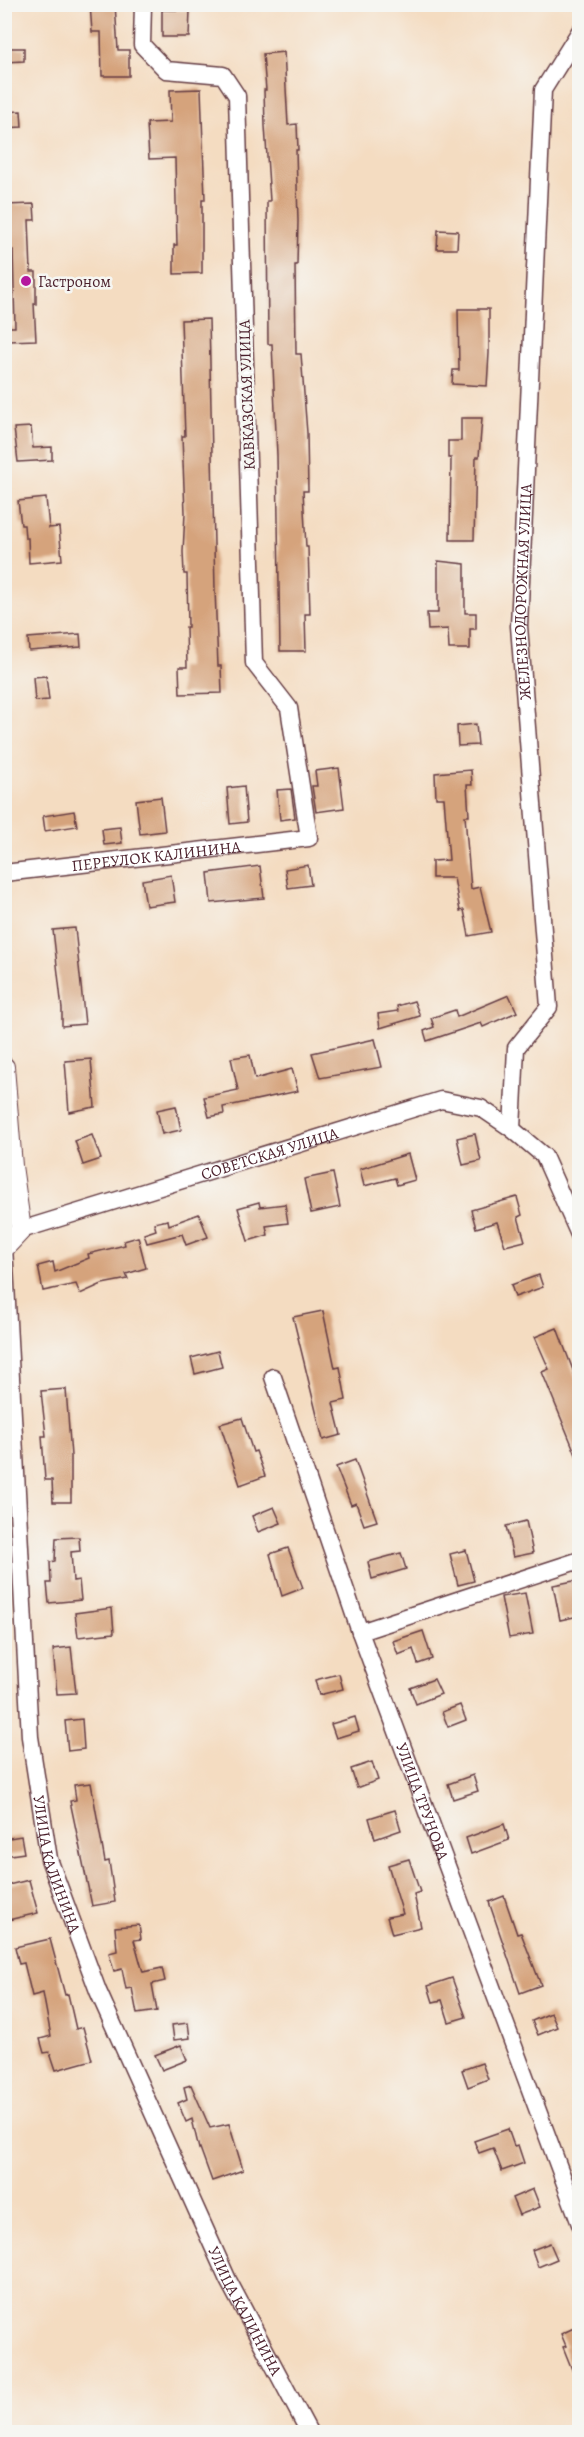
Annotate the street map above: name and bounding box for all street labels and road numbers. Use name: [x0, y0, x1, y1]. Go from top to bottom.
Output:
street label: КАВКАЗСКАЯ УЛИЦА: [233, 319, 261, 471]
street label: ЖЕЛЕЗНОДОРОЖНАЯ УЛИЦА: [509, 483, 537, 701]
street label: ПЕРЕУЛОК КАЛИНИНА: [70, 836, 243, 877]
street label: СОВЕТСКАЯ УЛИЦА: [198, 1122, 342, 1186]
street label: УЛИЦА ТРУНОВА: [390, 1740, 454, 1864]
street label: УЛИЦА КАЛИНИНА: [27, 1794, 86, 1937]
street label: УЛИЦА КАЛИНИНА: [202, 2243, 287, 2380]

